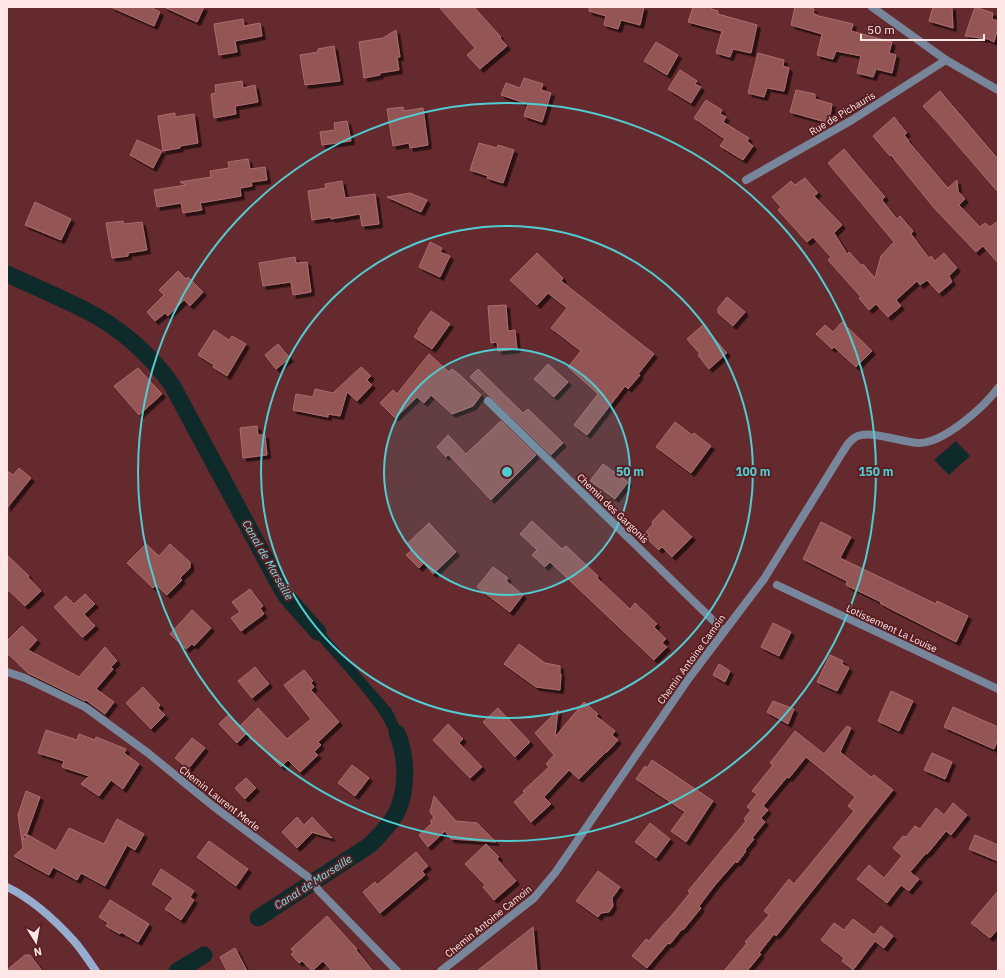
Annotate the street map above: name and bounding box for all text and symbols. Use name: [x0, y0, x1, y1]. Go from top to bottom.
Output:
scale bar: [861, 16, 984, 42]
text: 50 m: [867, 22, 895, 37]
street label: Rue de Pichauris: [807, 89, 878, 138]
text: 50 m: [616, 464, 644, 479]
text: 100 m: [735, 464, 771, 479]
text: 150 m: [858, 464, 894, 479]
centre of rings: [500, 465, 514, 479]
street label: Chemin des Gargonis: [574, 471, 651, 546]
water label: Canal de Marseille: [239, 518, 297, 603]
street label: Lotissement La Louise: [844, 602, 940, 656]
street label: Chemin Antoine Camoin: [654, 612, 728, 707]
street label: Chemin Laurent Merle: [177, 763, 263, 834]
water label: Canal de Marseille: [272, 851, 355, 912]
street label: Chemin Antoine Camoin: [442, 882, 534, 960]
north arrow: [16, 922, 56, 962]
text: N: [33, 944, 43, 959]

